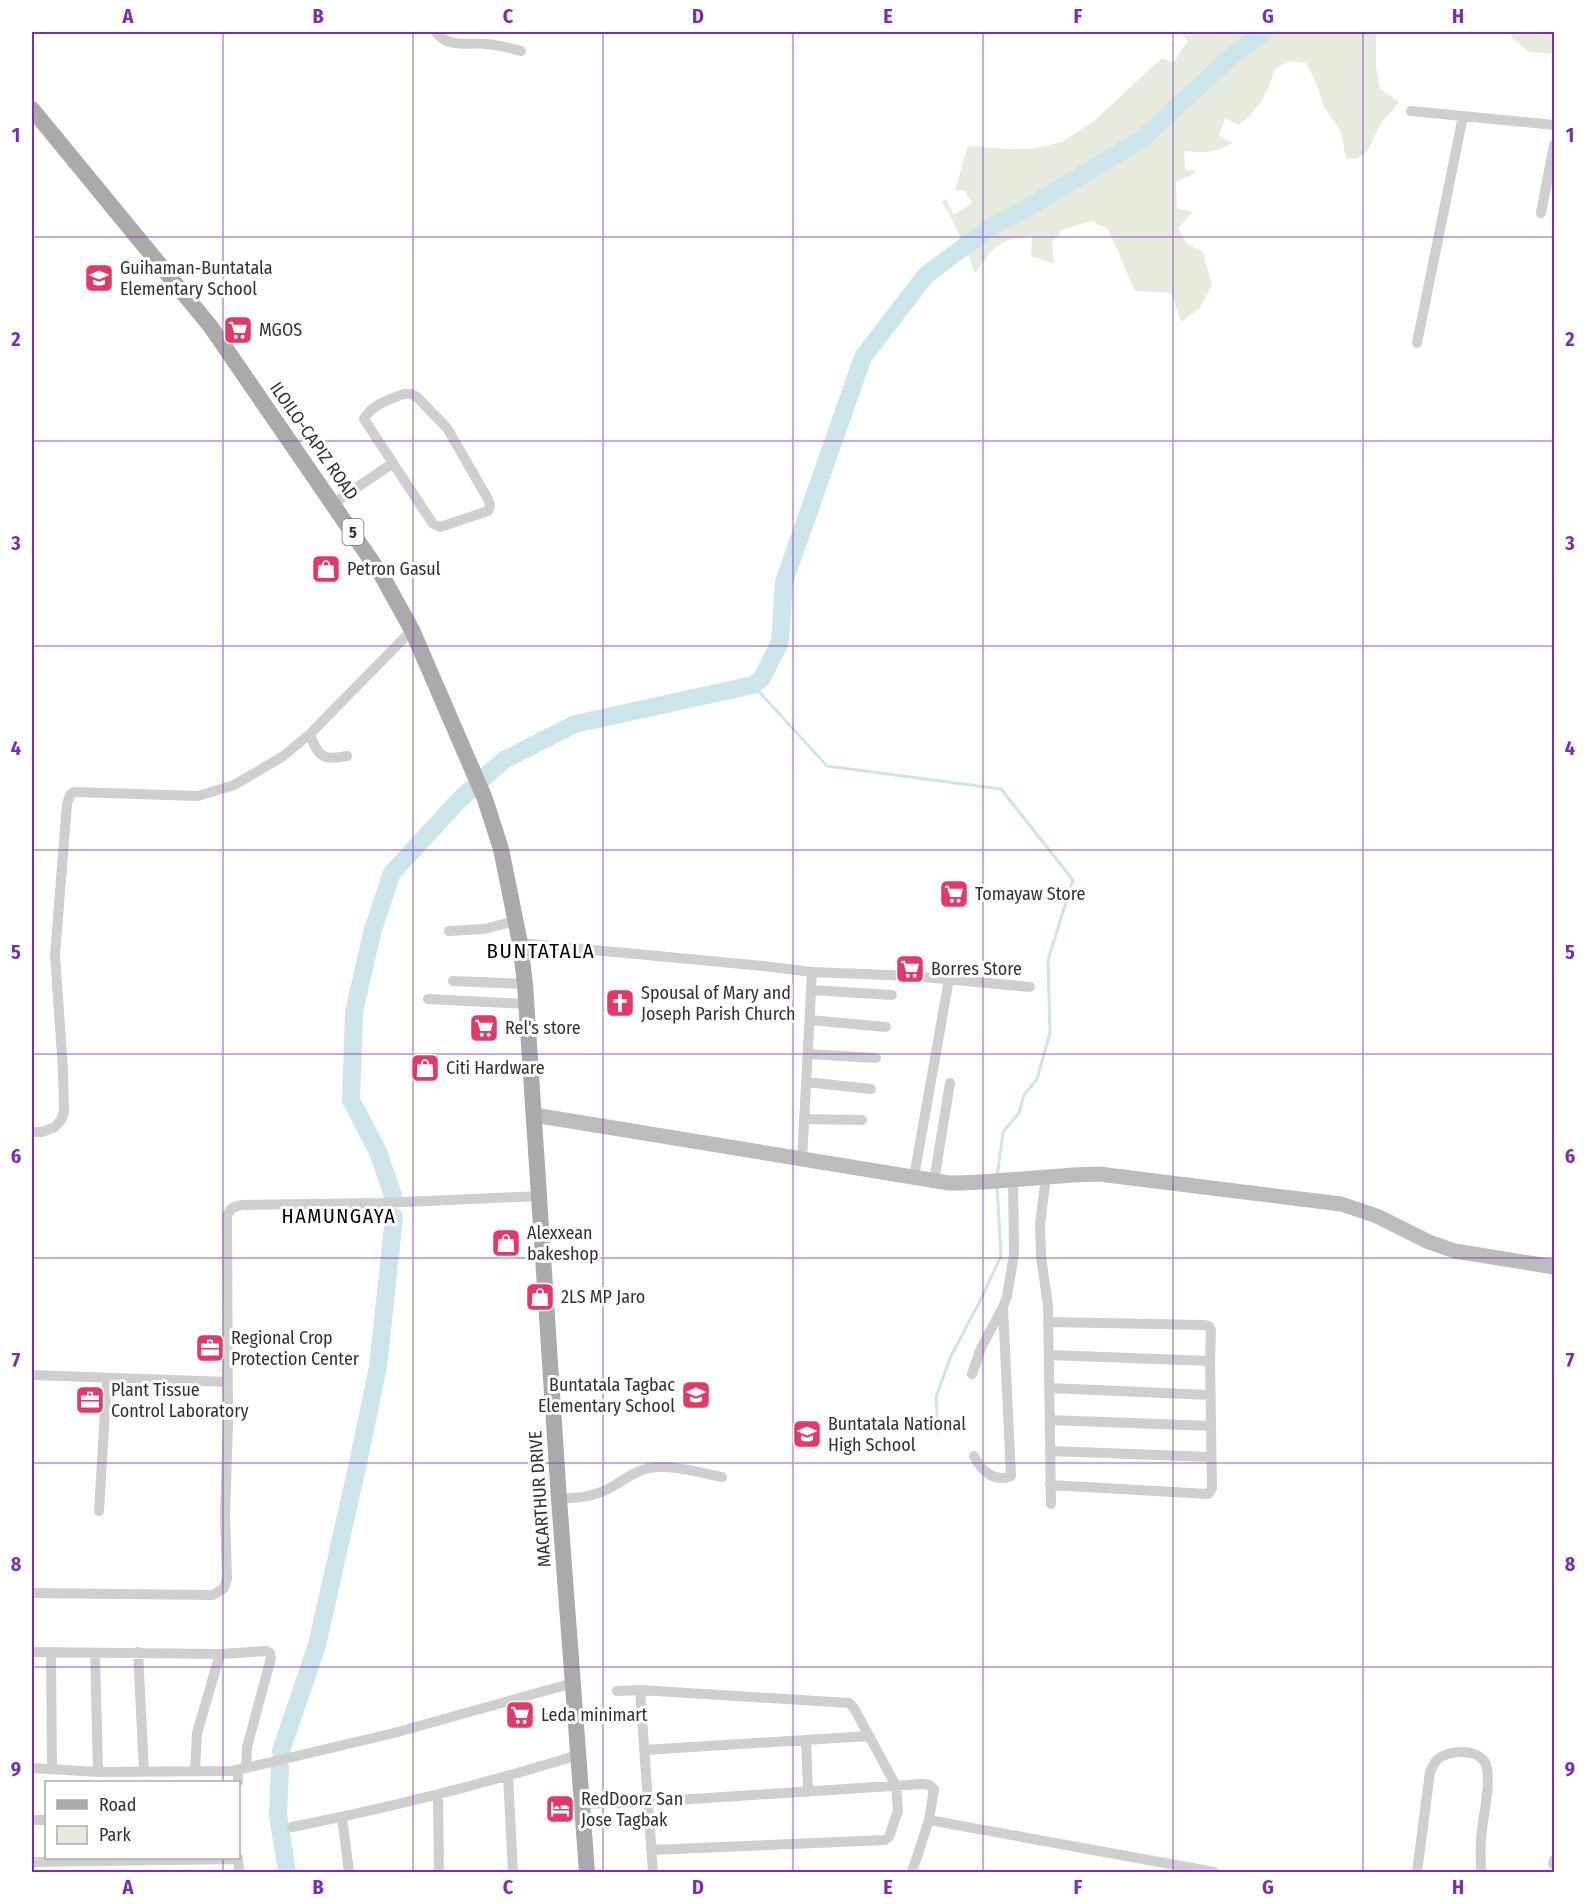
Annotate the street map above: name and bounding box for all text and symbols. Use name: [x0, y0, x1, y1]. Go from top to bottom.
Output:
text: A: [122, 4, 135, 28]
text: B: [312, 4, 324, 28]
text: C: [503, 4, 514, 28]
text: D: [692, 4, 704, 28]
text: E: [883, 4, 893, 28]
text: F: [1074, 4, 1083, 28]
text: G: [1262, 4, 1274, 28]
text: H: [1452, 4, 1464, 28]
text: 1: [12, 123, 20, 147]
text: 1: [1566, 123, 1574, 147]
place label: Guihaman-Buntatala Elementary School: [120, 257, 273, 300]
school or university icon: Guihaman-Buntatala Elementary School: [83, 262, 115, 294]
supermarket icon: MGOS: [222, 314, 254, 346]
place label: MGOS: [259, 319, 302, 341]
text: 2: [10, 327, 21, 351]
text: 2: [1564, 327, 1575, 351]
street label: ILOILO-CAPIZ ROAD: [265, 378, 363, 504]
road number: 5: [342, 519, 364, 545]
text: 3: [10, 531, 21, 555]
text: 3: [1564, 531, 1575, 555]
shop icon: Petron Gasul: [310, 553, 342, 585]
place label: Petron Gasul: [347, 558, 441, 580]
text: 4: [11, 736, 21, 760]
text: 4: [1565, 736, 1575, 760]
supermarket icon: Tomayaw Store: [938, 878, 970, 910]
place label: Tomayaw Store: [975, 883, 1086, 905]
district label: BUNTATALA: [487, 938, 595, 964]
text: 5: [11, 940, 21, 964]
text: 5: [1565, 940, 1575, 964]
supermarket icon: Borres Store: [894, 953, 926, 985]
place label: Borres Store: [931, 958, 1022, 980]
place label: Spousal of Mary and Joseph Parish Church: [641, 982, 796, 1025]
church icon: Spousal of Mary and Joseph Parish Church: [604, 987, 636, 1019]
supermarket icon: Rel's store: [468, 1012, 500, 1044]
place label: Rel's store: [505, 1017, 581, 1039]
shop icon: Citi Hardware: [409, 1052, 441, 1084]
place label: Citi Hardware: [446, 1057, 545, 1079]
text: 6: [11, 1144, 21, 1168]
text: 6: [1565, 1144, 1575, 1168]
district label: HAMUNGAYA: [282, 1204, 396, 1228]
place label: Alexxean bakeshop: [527, 1222, 599, 1265]
shop icon: Alexxean bakeshop: [490, 1227, 522, 1259]
shop icon: 2LS MP Jaro: [524, 1281, 556, 1313]
place label: 2LS MP Jaro: [561, 1286, 645, 1308]
place label: Regional Crop Protection Center: [231, 1327, 360, 1370]
office icon: Regional Crop Protection Center: [194, 1332, 226, 1364]
text: 7: [12, 1348, 21, 1372]
text: 7: [1566, 1348, 1575, 1372]
place label: Buntatala Tagbac Elementary School: [538, 1374, 675, 1417]
place label: Plant Tissue Control Laboratory: [111, 1379, 249, 1422]
school or university icon: Buntatala Tagbac Elementary School: [680, 1379, 712, 1411]
office icon: Plant Tissue Control Laboratory: [74, 1384, 106, 1416]
place label: Buntatala National High School: [828, 1413, 966, 1456]
school or university icon: Buntatala National High School: [791, 1418, 823, 1450]
street label: MACARTHUR DRIVE: [524, 1430, 556, 1568]
text: 8: [11, 1552, 22, 1576]
text: 8: [1565, 1552, 1576, 1576]
supermarket icon: Leda minimart: [504, 1699, 536, 1731]
place label: Leda minimart: [541, 1704, 648, 1726]
text: 9: [11, 1757, 21, 1781]
text: 9: [1565, 1757, 1575, 1781]
legend: [45, 1781, 240, 1859]
place label: RedDoorz San Jose Tagbak: [581, 1788, 683, 1831]
hotel icon: RedDoorz San Jose Tagbak: [544, 1793, 576, 1825]
text: Road: [99, 1794, 136, 1816]
text: Park: [99, 1824, 132, 1846]
text: A: [122, 1875, 135, 1899]
text: B: [312, 1875, 324, 1899]
text: C: [503, 1875, 514, 1899]
text: D: [692, 1875, 704, 1899]
text: E: [883, 1875, 893, 1899]
text: F: [1074, 1875, 1083, 1899]
text: G: [1262, 1875, 1274, 1899]
text: H: [1452, 1875, 1464, 1899]

